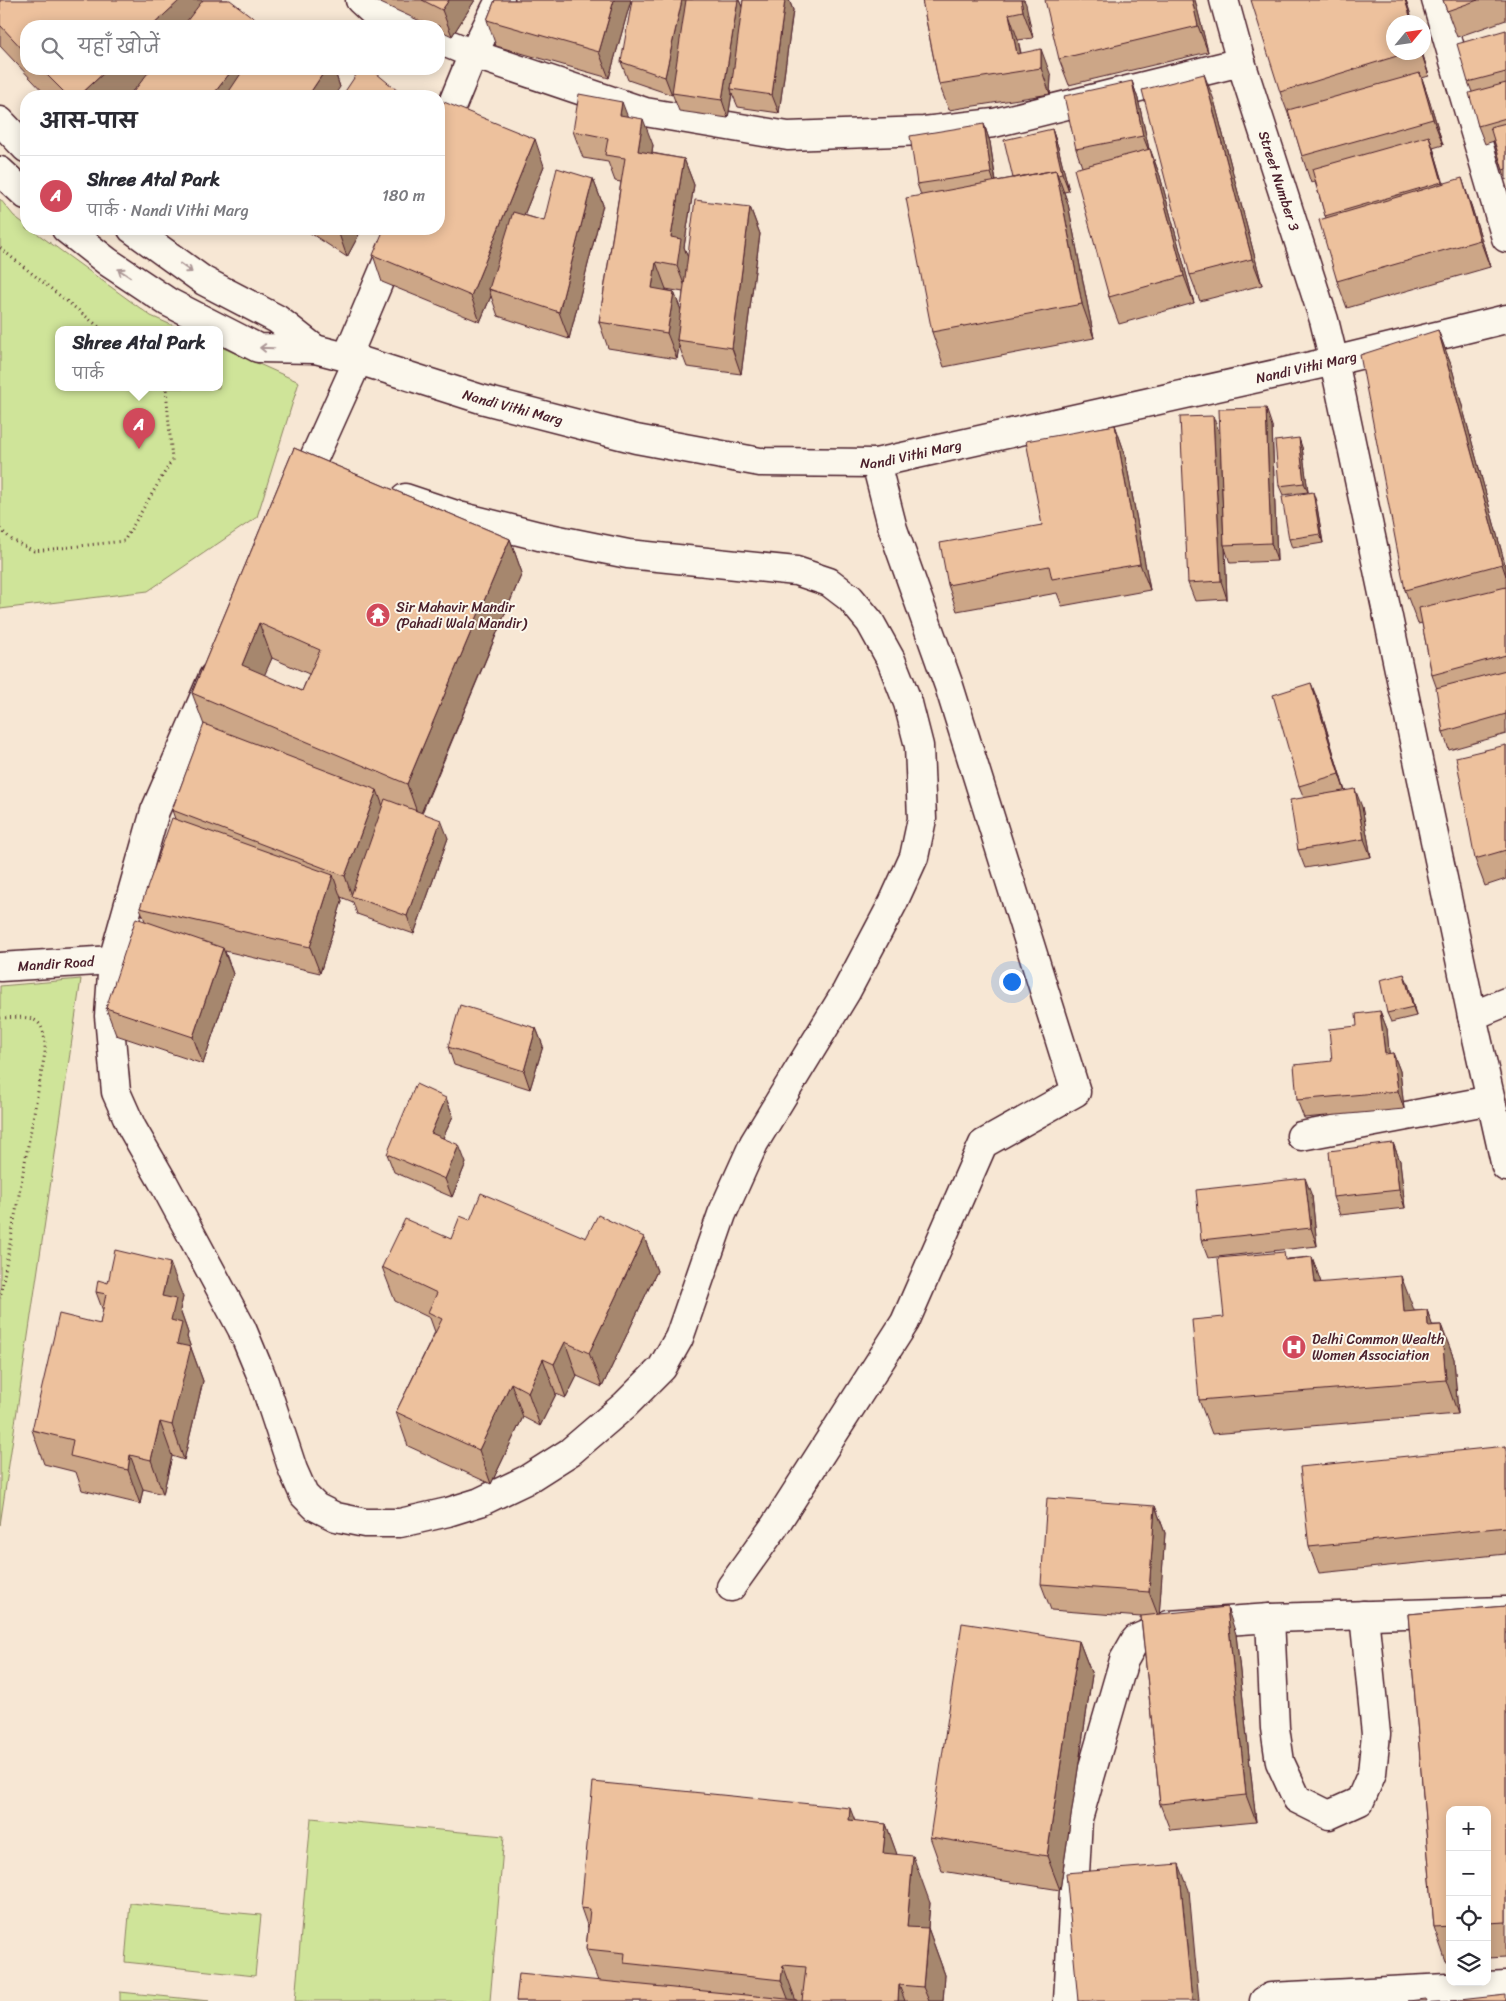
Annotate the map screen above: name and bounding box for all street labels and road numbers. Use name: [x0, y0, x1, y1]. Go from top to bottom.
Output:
street label: Street Number 3: [1251, 127, 1307, 235]
street label: Nandi Vithi Marg: [1253, 344, 1360, 391]
street label: Nandi Vithi Marg: [459, 382, 566, 433]
street label: Nandi Vithi Marg: [860, 432, 964, 476]
street label: Mandir Road: [17, 949, 96, 979]

